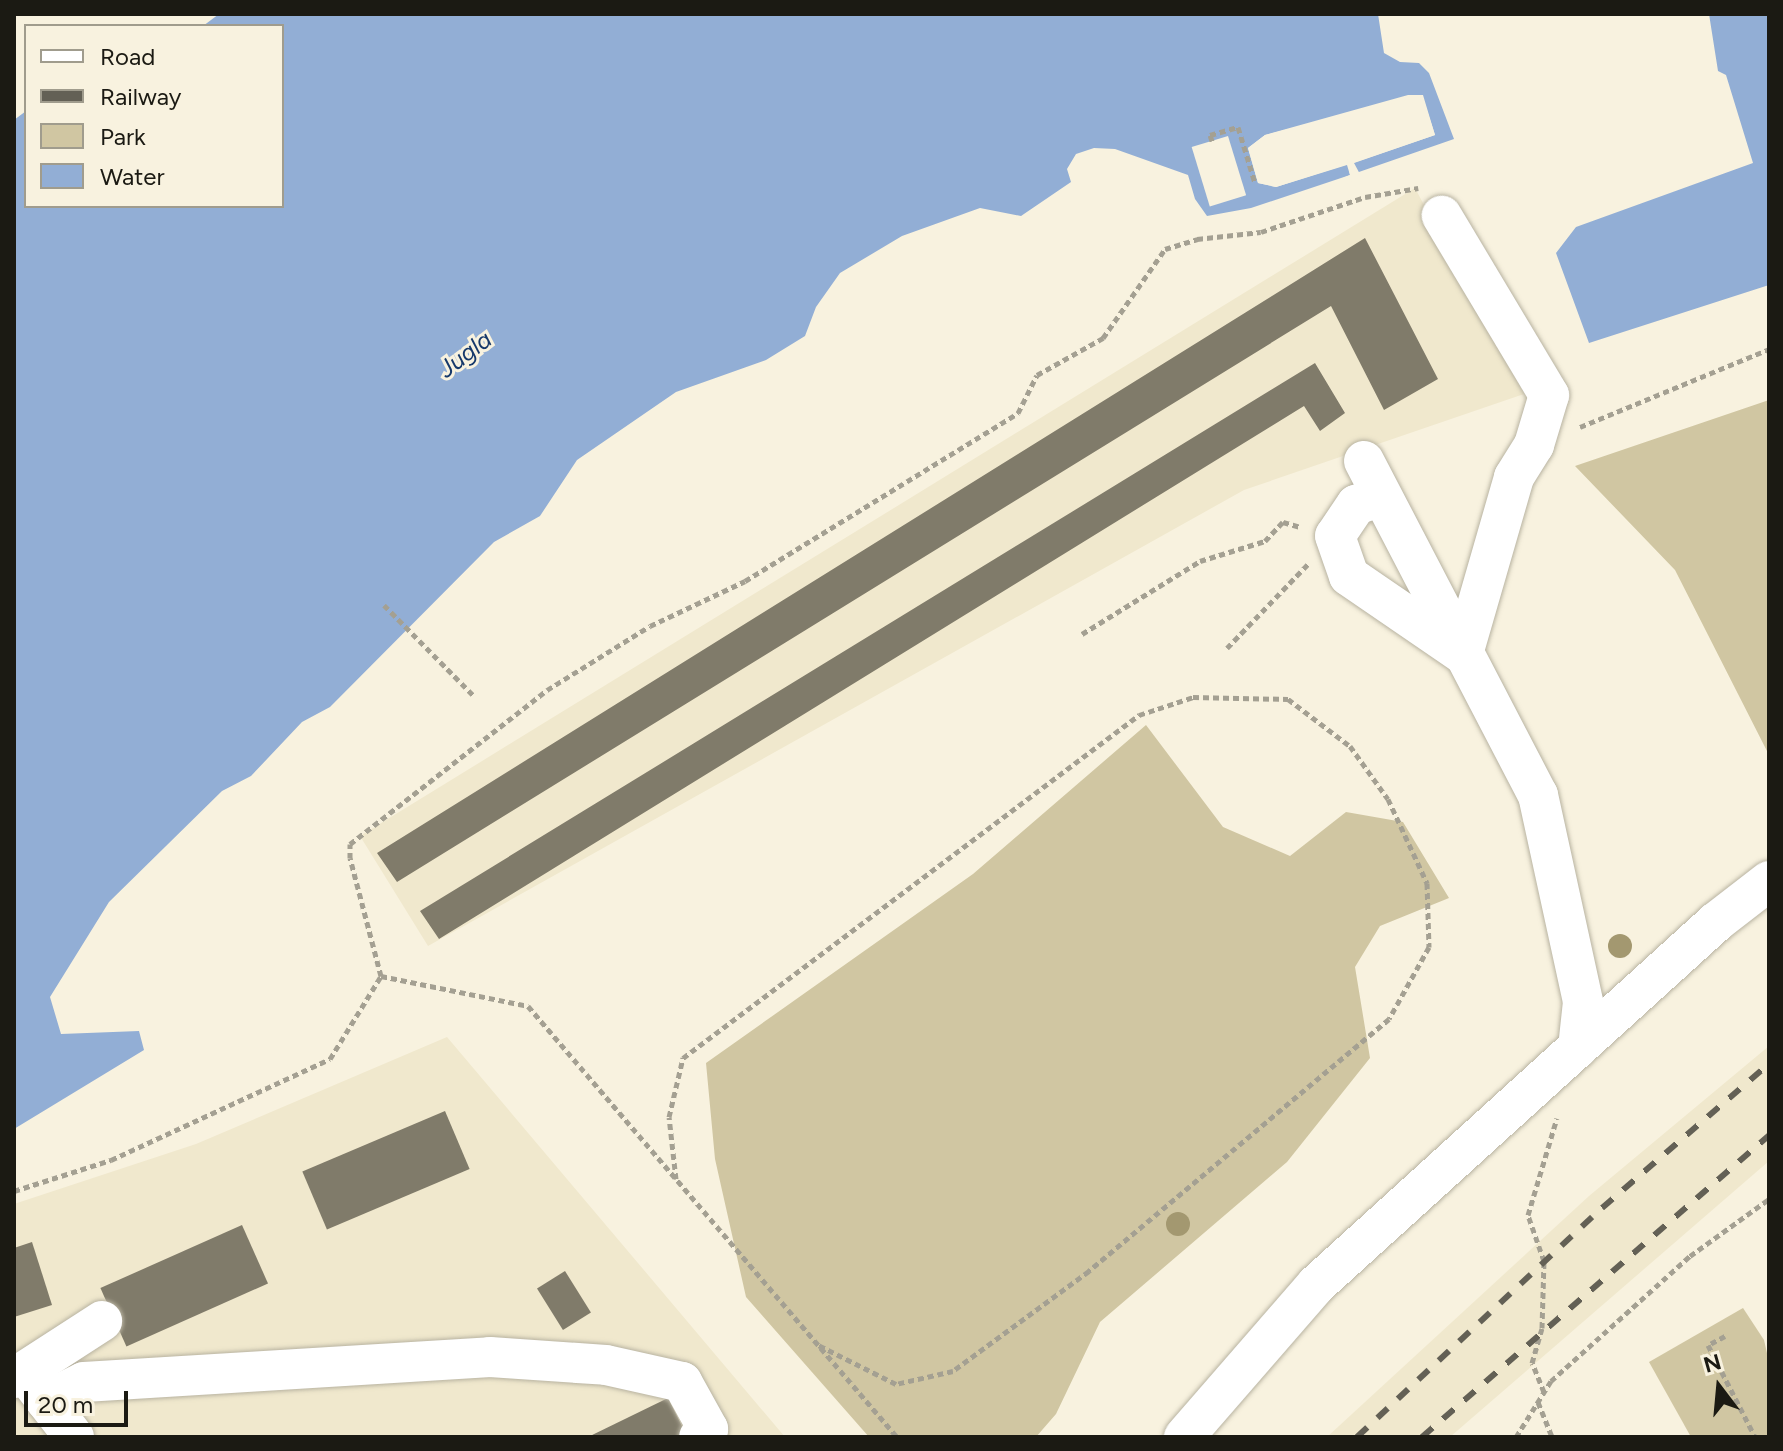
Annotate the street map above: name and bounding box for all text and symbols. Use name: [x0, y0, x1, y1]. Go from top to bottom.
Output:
legend: [24, 24, 284, 208]
text: Road: [100, 42, 155, 71]
text: Railway: [100, 82, 181, 111]
text: Park: [100, 122, 146, 151]
text: Water: [100, 162, 165, 191]
water label: Jugla: [433, 325, 497, 383]
north arrow: [1679, 1347, 1759, 1427]
text: N: [1700, 1348, 1724, 1379]
scale bar: [28, 1375, 132, 1425]
text: 20 m: [38, 1390, 93, 1419]

